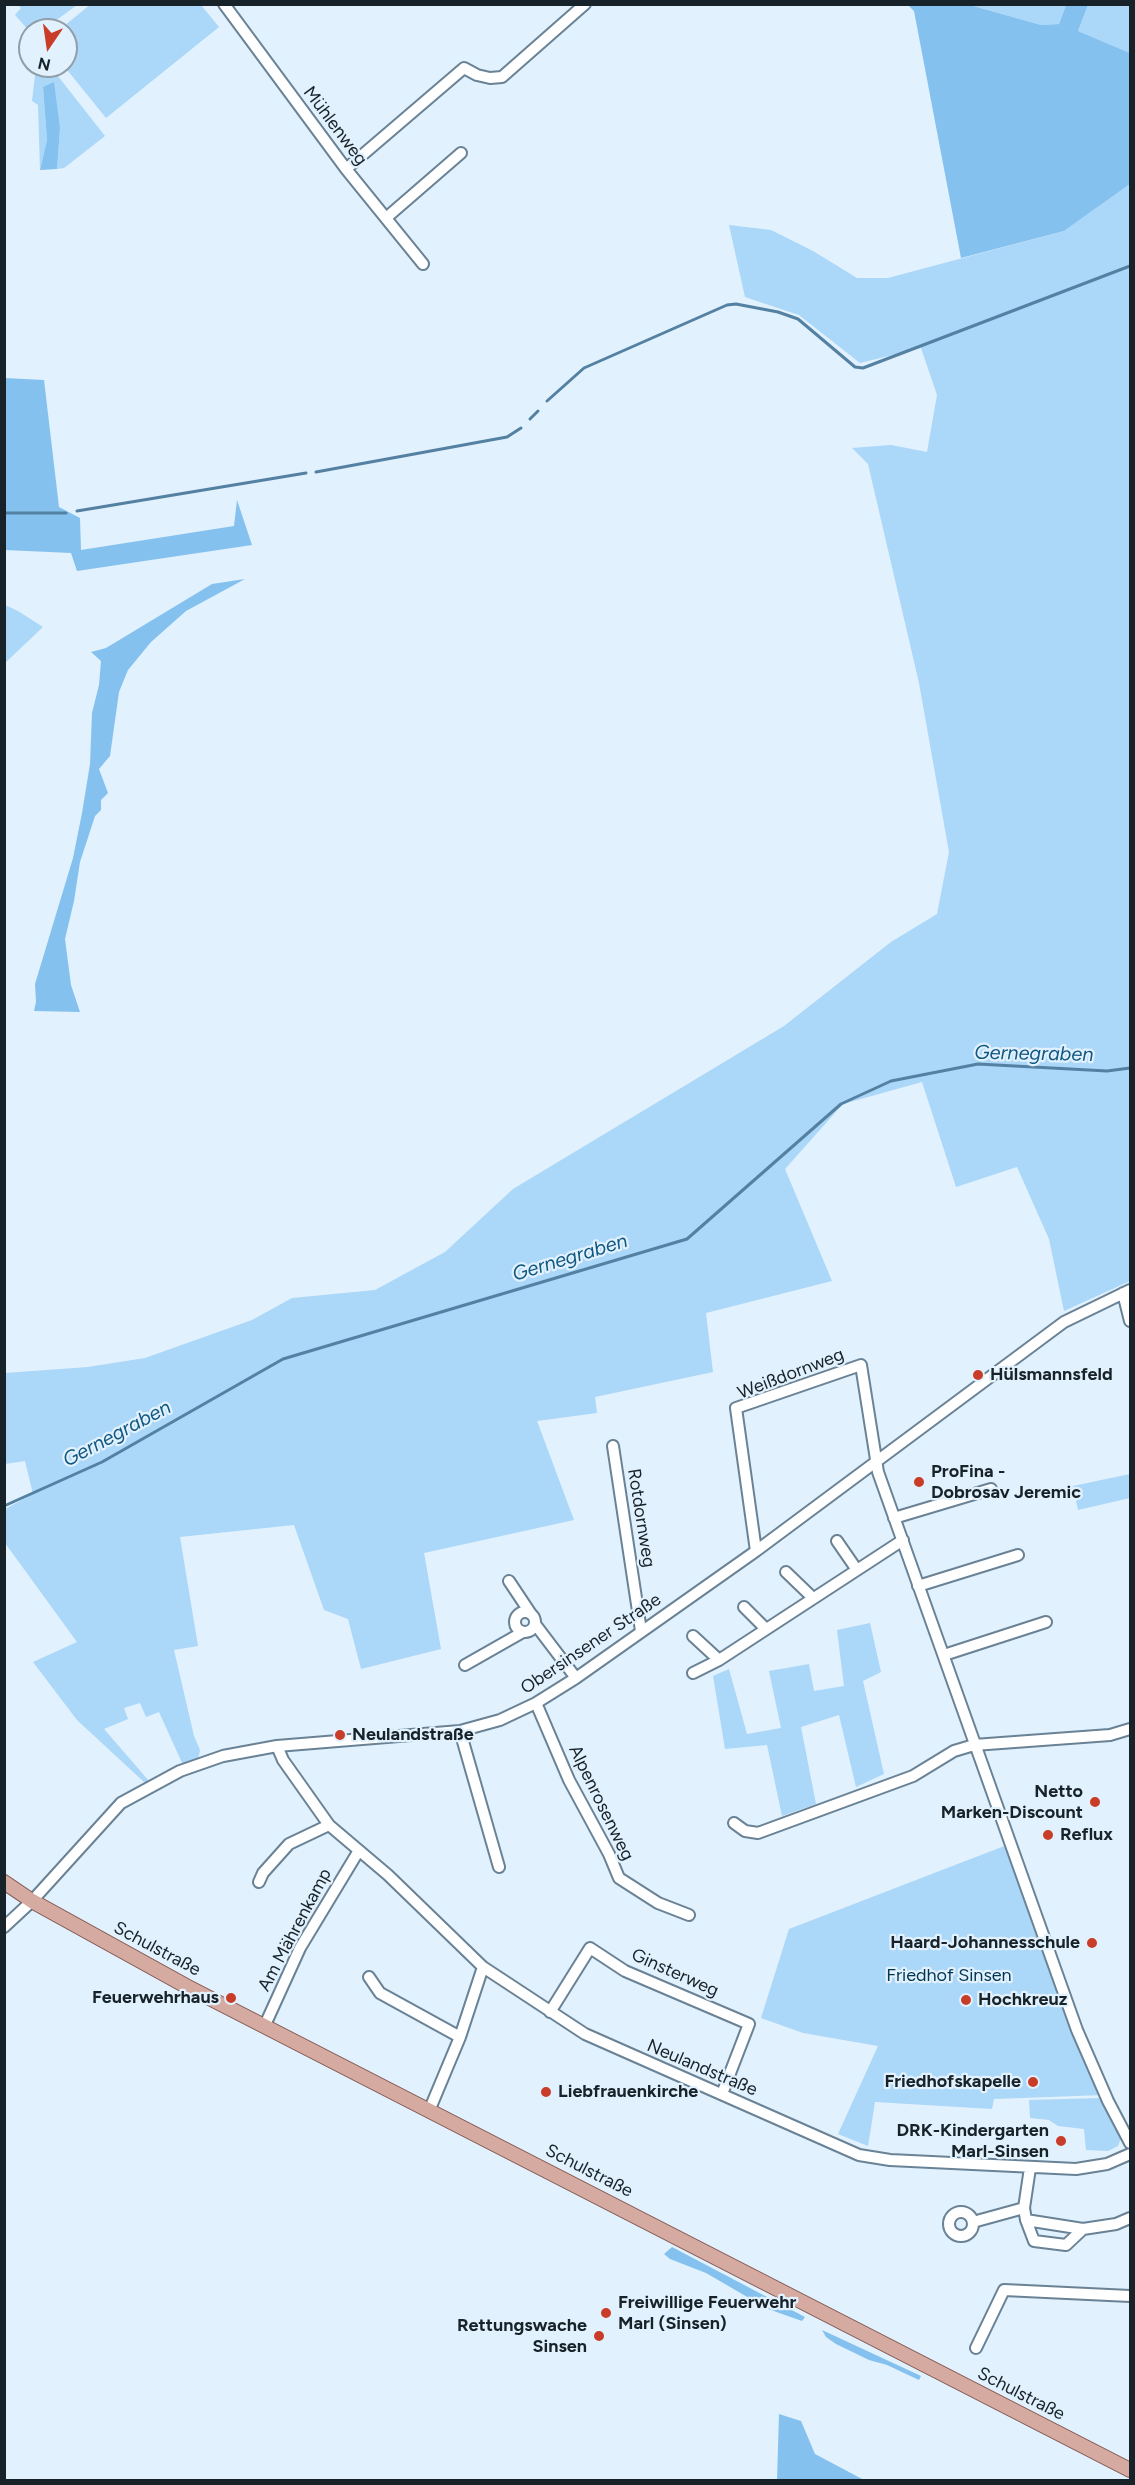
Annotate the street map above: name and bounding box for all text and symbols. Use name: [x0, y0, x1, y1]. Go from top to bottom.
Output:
north arrow: [18, 18, 78, 78]
text: N: [36, 53, 52, 75]
street label: Mühlenweg: [298, 82, 372, 170]
water label: Gernegraben: [974, 1041, 1094, 1067]
water label: Gernegraben: [510, 1229, 630, 1287]
street label: Weißdornweg: [735, 1344, 847, 1404]
place label: Hülsmannsfeld: [990, 1364, 1113, 1386]
marker: Hülsmannsfeld: [971, 1368, 985, 1382]
water label: Gernegraben: [59, 1395, 175, 1473]
place label: ProFina - Dobrosav Jeremic: [931, 1461, 1081, 1504]
street label: Rotdornweg: [623, 1467, 659, 1569]
marker: ProFina - Dobrosav Jeremic: [912, 1475, 926, 1489]
street label: Obersinsener Straße: [517, 1589, 665, 1699]
place label: Neulandstraße: [352, 1724, 474, 1746]
marker: Neulandstraße: [333, 1728, 347, 1742]
street label: Alpenrosenweg: [564, 1742, 638, 1864]
place label: Netto Marken-Discount: [941, 1781, 1083, 1824]
marker: Netto Marken-Discount: [1088, 1795, 1102, 1809]
place label: Reflux: [1060, 1824, 1113, 1846]
marker: Reflux: [1041, 1828, 1055, 1842]
street label: Am Mährenkamp: [254, 1865, 336, 1995]
street label: Schulstraße: [110, 1917, 204, 1981]
place label: Haard-Johannesschule: [890, 1932, 1080, 1954]
marker: Haard-Johannesschule: [1085, 1936, 1099, 1950]
street label: Ginsterweg: [628, 1944, 722, 2002]
park label: Friedhof Sinsen: [886, 1965, 1012, 1987]
place label: Feuerwehrhaus: [92, 1987, 219, 2009]
place label: Hochkreuz: [978, 1989, 1067, 2011]
marker: Feuerwehrhaus: [224, 1991, 238, 2005]
marker: Hochkreuz: [959, 1993, 973, 2007]
street label: Neulandstraße: [643, 2035, 761, 2101]
place label: Friedhofskapelle: [884, 2071, 1021, 2093]
marker: Friedhofskapelle: [1026, 2075, 1040, 2089]
place label: Liebfrauenkirche: [558, 2081, 698, 2103]
marker: Liebfrauenkirche: [539, 2085, 553, 2099]
place label: DRK-Kindergarten Marl-Sinsen: [897, 2120, 1049, 2162]
marker: DRK-Kindergarten Marl-Sinsen: [1054, 2134, 1068, 2148]
street label: Schulstraße: [542, 2140, 636, 2202]
place label: Freiwillige Feuerwehr Marl (Sinsen): [618, 2292, 796, 2334]
marker: Freiwillige Feuerwehr Marl (Sinsen): [599, 2306, 613, 2320]
place label: Rettungswache Sinsen: [457, 2315, 587, 2358]
marker: Rettungswache Sinsen: [592, 2329, 606, 2343]
street label: Schulstraße: [974, 2363, 1068, 2425]

